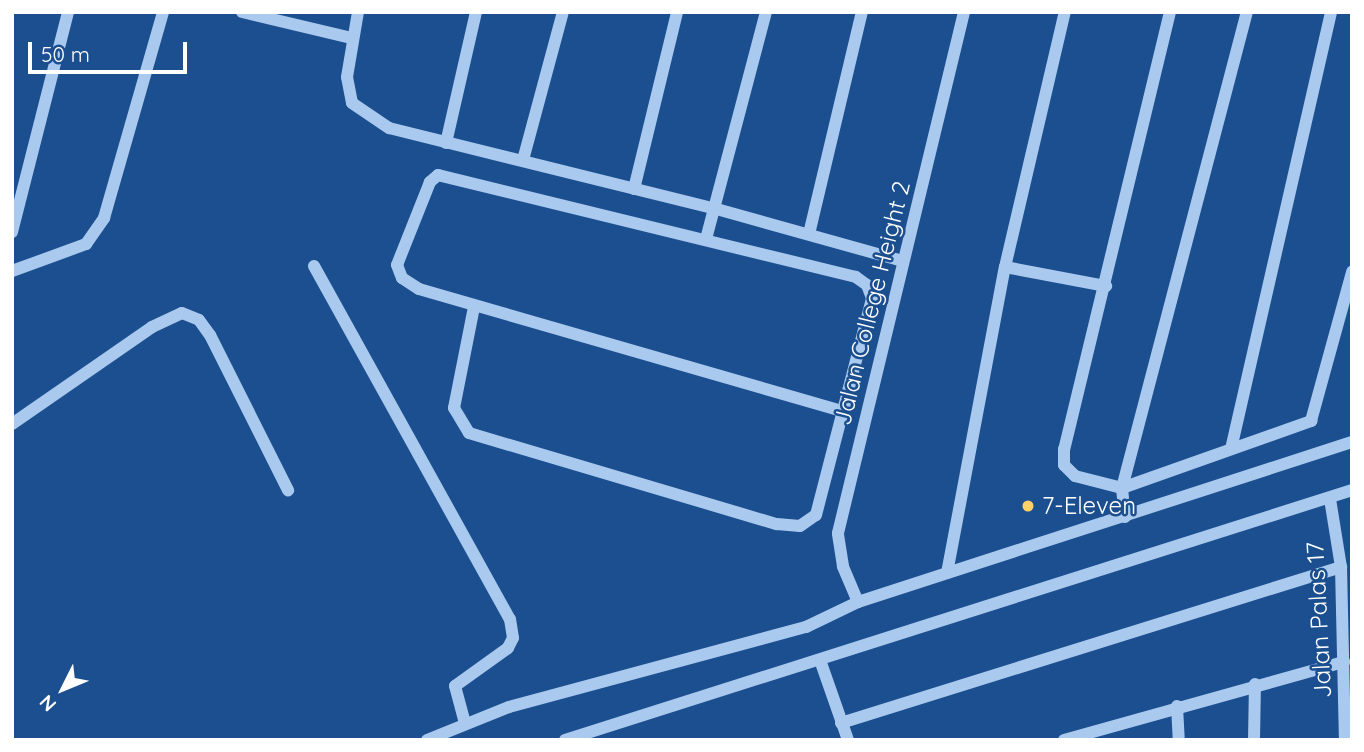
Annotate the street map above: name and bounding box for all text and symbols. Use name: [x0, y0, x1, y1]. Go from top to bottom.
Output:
scale bar: [32, 28, 191, 72]
text: 50 m: [41, 41, 90, 67]
street label: Jalan College Height 2: [828, 178, 916, 428]
place label: 7-Eleven: [1042, 492, 1136, 520]
marker: 7-Eleven: [1020, 498, 1036, 514]
street label: Jalan Palas 17: [1301, 541, 1337, 699]
north arrow: [28, 654, 98, 724]
text: N: [34, 690, 61, 717]

